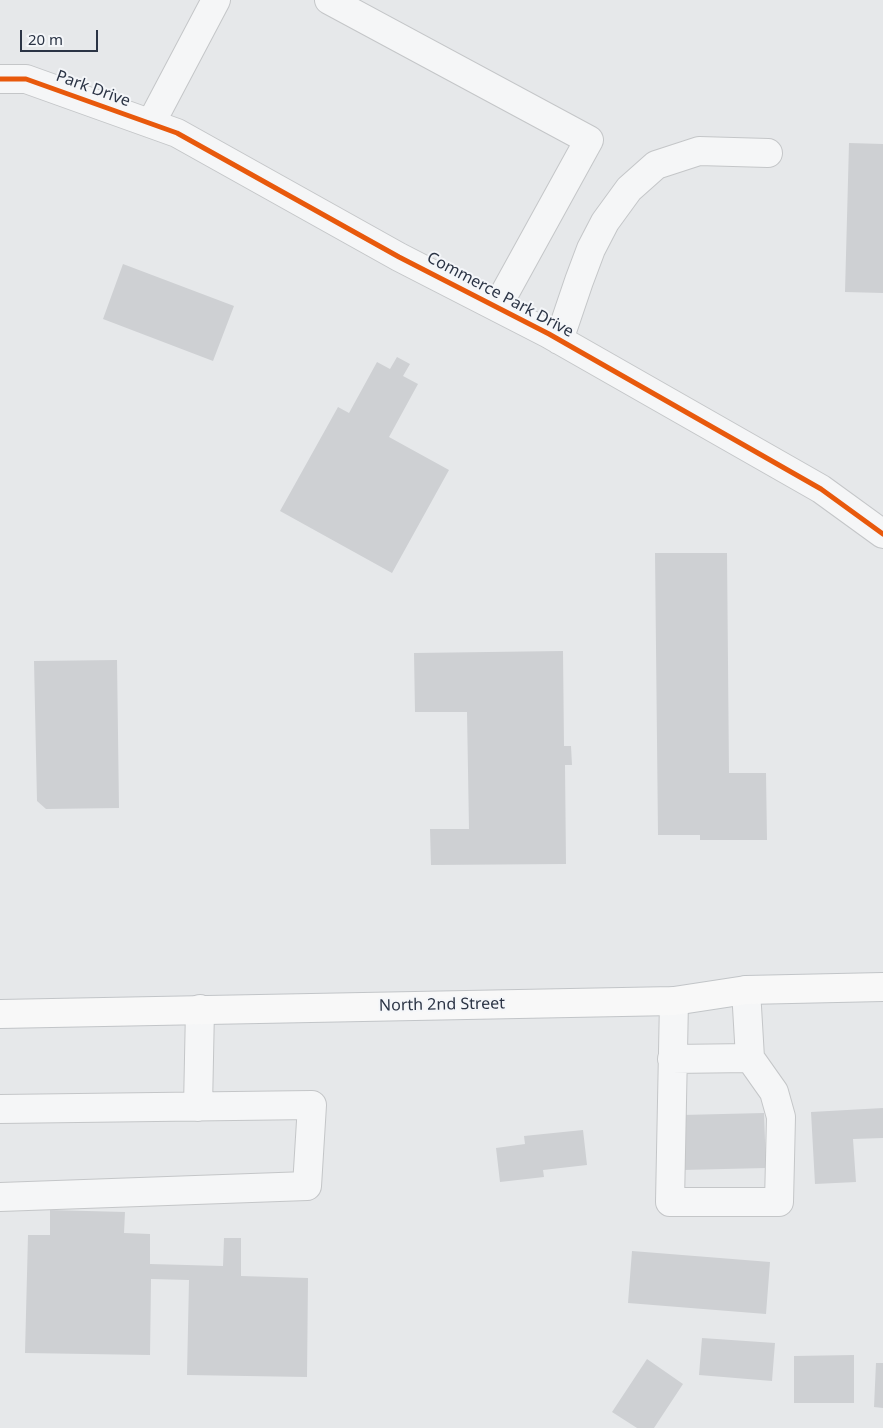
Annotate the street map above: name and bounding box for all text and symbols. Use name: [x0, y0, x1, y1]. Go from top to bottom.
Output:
scale bar: [22, 20, 100, 52]
text: 20 m: [28, 29, 63, 49]
street label: Park Drive: [53, 67, 133, 111]
street label: Commerce Park Drive: [423, 248, 577, 342]
street label: North 2nd Street: [379, 994, 505, 1016]

